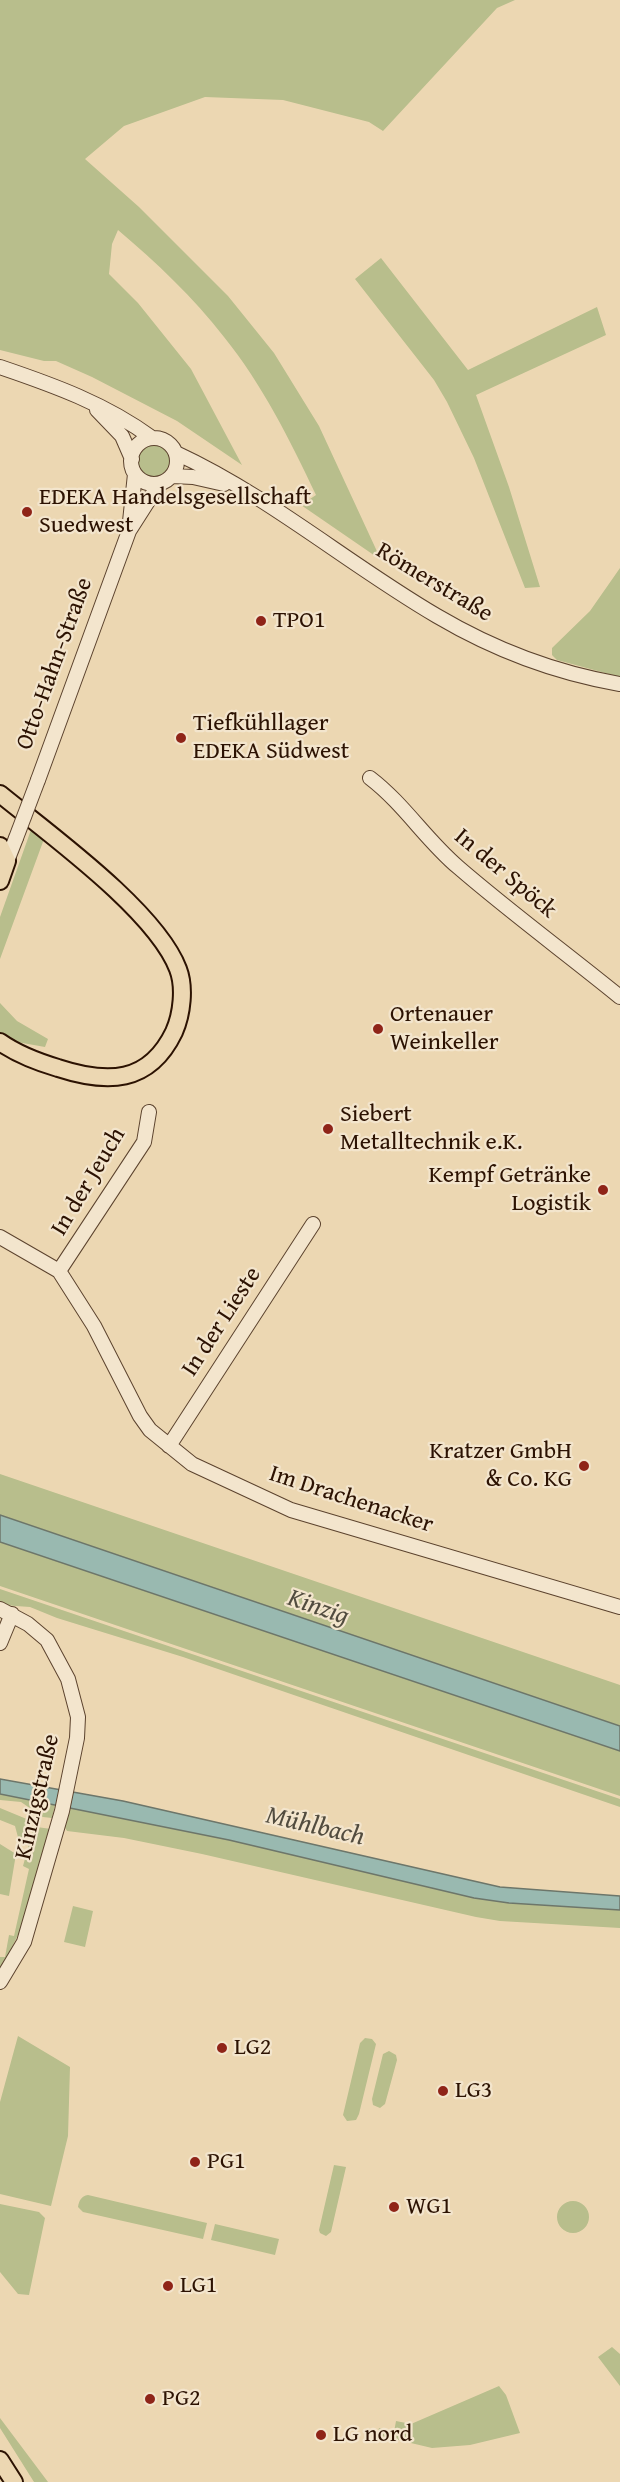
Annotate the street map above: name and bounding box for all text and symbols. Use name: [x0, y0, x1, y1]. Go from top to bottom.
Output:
place label: EDEKA Handelsgesellschaft Suedwest: [39, 484, 311, 540]
marker: EDEKA Handelsgesellschaft Suedwest: [20, 505, 34, 519]
street label: Römerstraße: [370, 537, 498, 629]
street label: Otto-Hahn-Straße: [11, 574, 99, 754]
place label: TPO1: [273, 607, 325, 635]
marker: TPO1: [254, 614, 268, 628]
place label: Tiefkühllager EDEKA Südwest: [193, 710, 349, 766]
marker: Tiefkühllager EDEKA Südwest: [174, 731, 188, 745]
street label: In der Spöck: [448, 823, 562, 925]
place label: Ortenauer Weinkeller: [390, 1001, 499, 1057]
marker: Ortenauer Weinkeller: [371, 1022, 385, 1036]
place label: Siebert Metalltechnik e.K.: [340, 1101, 523, 1157]
marker: Siebert Metalltechnik e.K.: [321, 1122, 335, 1136]
street label: In der Jeuch: [46, 1123, 132, 1241]
place label: Kempf Getränke Logistik: [428, 1162, 591, 1218]
marker: Kempf Getränke Logistik: [596, 1183, 610, 1197]
street label: In der Lieste: [176, 1262, 268, 1382]
place label: Kratzer GmbH & Co. KG: [429, 1438, 572, 1494]
marker: Kratzer GmbH & Co. KG: [577, 1459, 591, 1473]
street label: Im Drachenacker: [265, 1460, 437, 1540]
water label: Kinzig: [283, 1583, 353, 1633]
street label: Kinzigstraße: [10, 1731, 66, 1863]
water label: Mühlbach: [263, 1801, 367, 1853]
place label: LG2: [234, 2034, 271, 2062]
marker: LG2: [215, 2041, 229, 2055]
place label: LG3: [455, 2077, 492, 2105]
marker: LG3: [436, 2084, 450, 2098]
place label: PG1: [207, 2148, 246, 2176]
marker: PG1: [188, 2155, 202, 2169]
place label: WG1: [406, 2193, 452, 2221]
marker: WG1: [387, 2200, 401, 2214]
place label: LG1: [180, 2272, 217, 2300]
marker: LG1: [161, 2279, 175, 2293]
place label: PG2: [162, 2385, 201, 2413]
marker: PG2: [143, 2392, 157, 2406]
place label: LG nord: [333, 2421, 412, 2449]
marker: LG nord: [314, 2428, 328, 2442]

